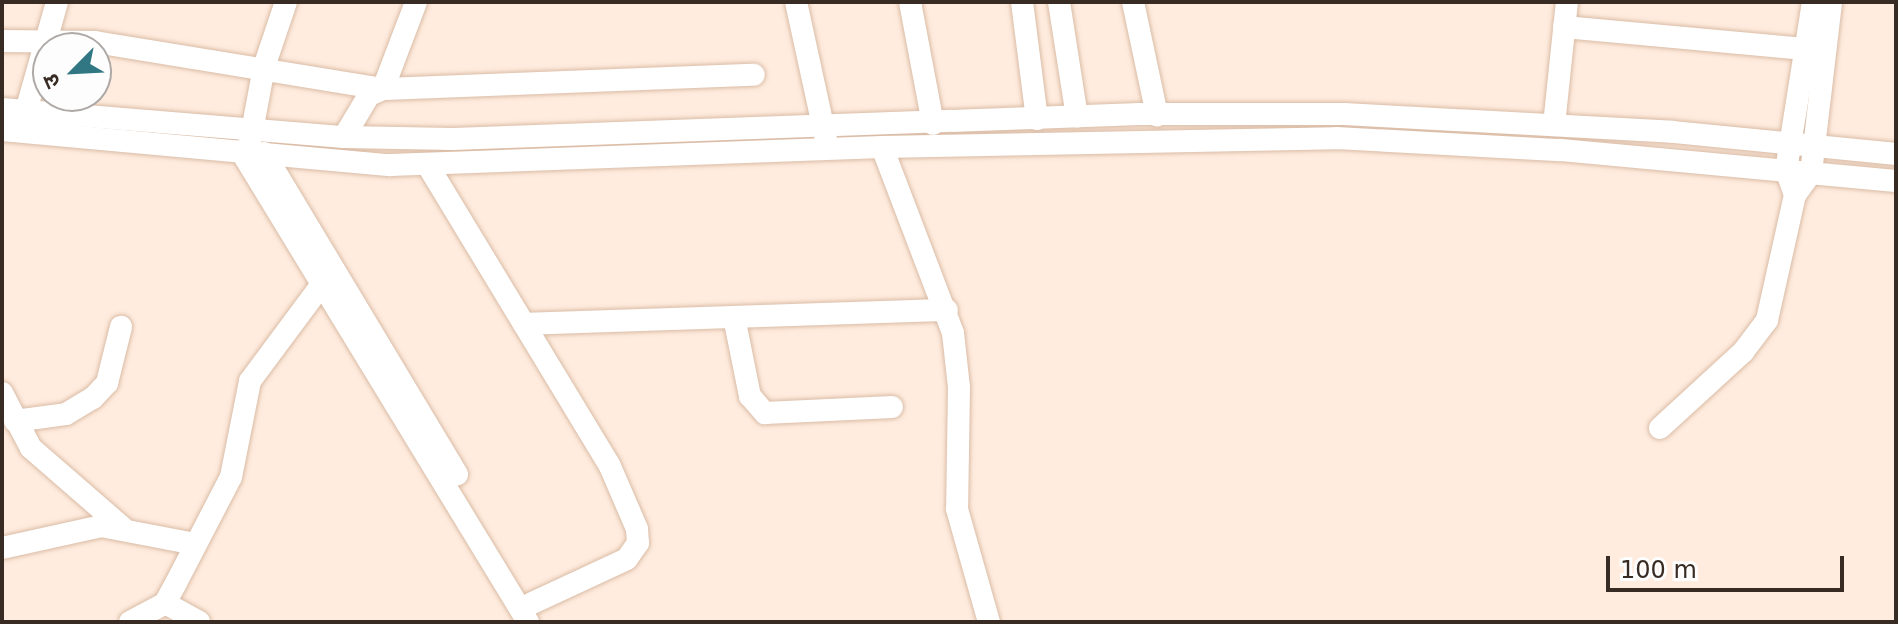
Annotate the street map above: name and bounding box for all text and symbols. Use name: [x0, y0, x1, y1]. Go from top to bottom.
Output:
north arrow: [32, 32, 112, 112]
text: उ: [37, 70, 65, 92]
scale bar: [1610, 540, 1848, 590]
text: 100 m: [1620, 556, 1697, 584]

